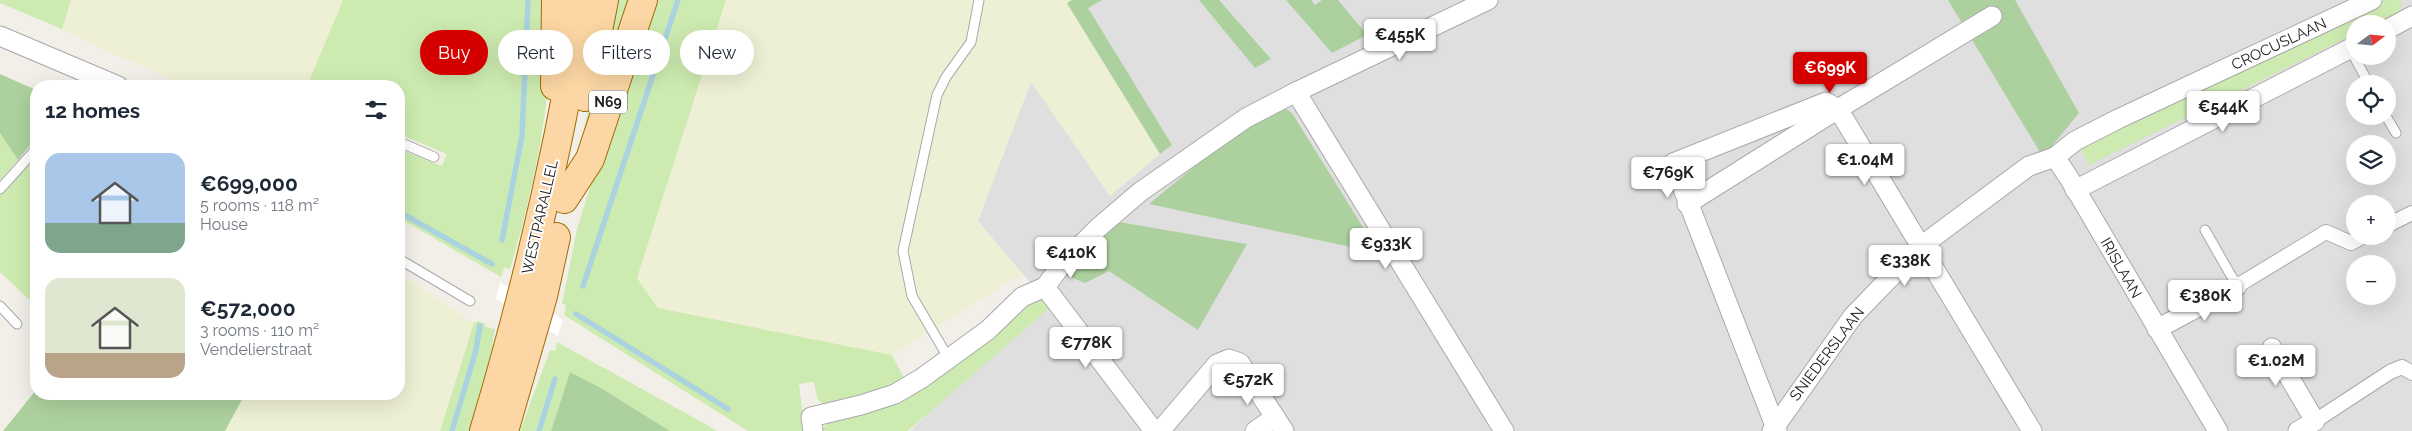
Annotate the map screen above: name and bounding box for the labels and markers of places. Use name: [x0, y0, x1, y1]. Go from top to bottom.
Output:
pin: €455K: [1365, 18, 1435, 61]
pin: €699K: [1795, 52, 1865, 94]
pin: €544K: [2188, 90, 2258, 133]
pin: €1.04M: [1824, 144, 1906, 186]
pin: €769K: [1633, 156, 1703, 199]
pin: €933K: [1351, 228, 1421, 270]
pin: €410K: [1036, 236, 1106, 279]
pin: €338K: [1870, 244, 1940, 287]
pin: €380K: [2170, 280, 2240, 322]
pin: €778K: [1051, 326, 1121, 369]
pin: €1.02M: [2235, 344, 2317, 387]
pin: €572K: [1213, 364, 1283, 406]

